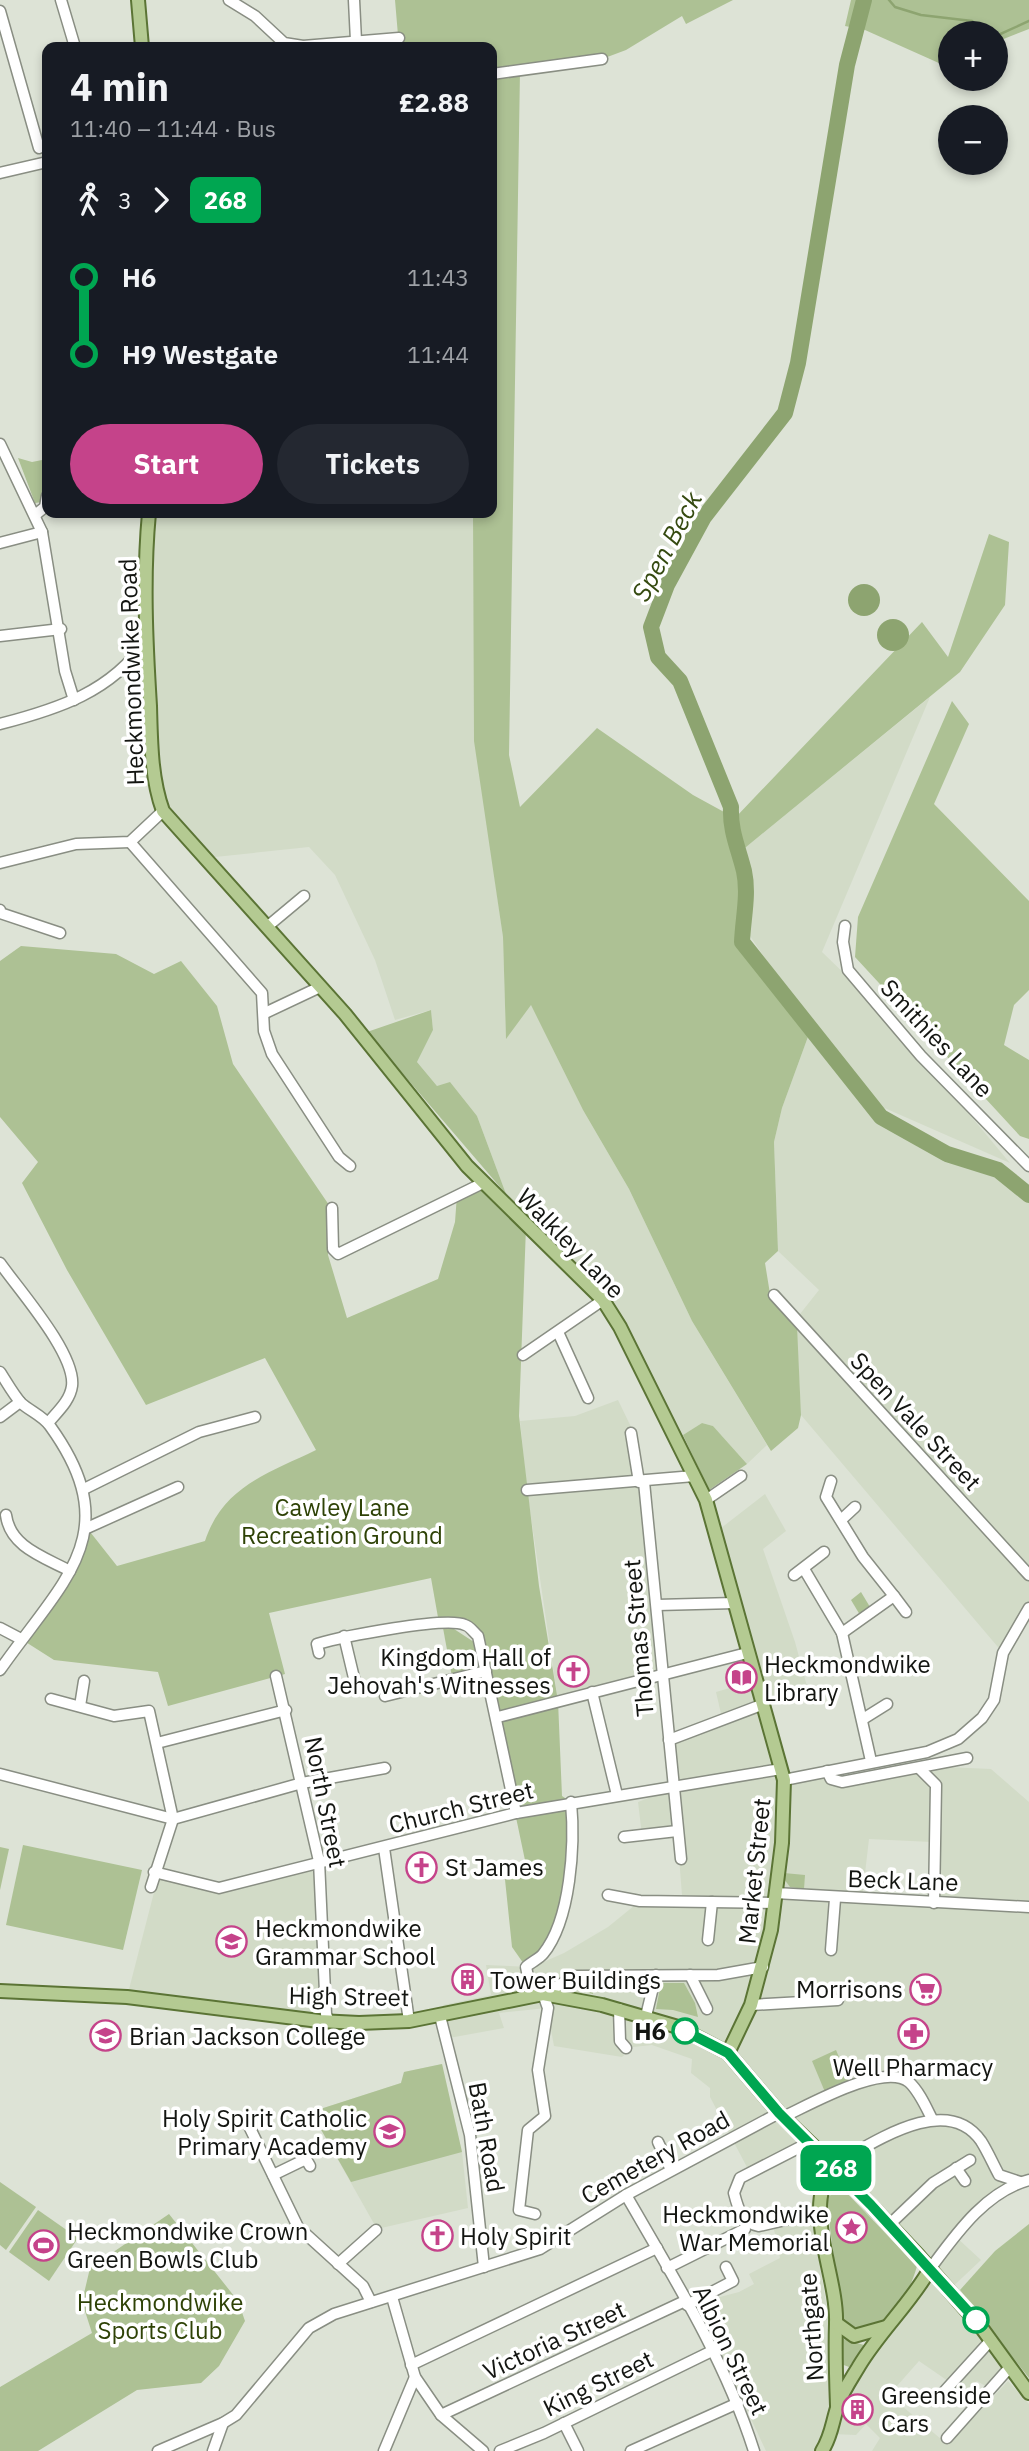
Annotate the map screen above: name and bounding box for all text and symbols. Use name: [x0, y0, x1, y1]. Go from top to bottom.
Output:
map controls: [938, 21, 1008, 175]
button: +: [938, 21, 1008, 91]
text: 4 min: [70, 62, 169, 111]
text: £2.88: [399, 85, 469, 119]
button: −: [938, 105, 1008, 175]
text: 11:40 – 11:44 · Bus: [70, 113, 276, 143]
icon: walk: [70, 181, 108, 219]
icon: forward: [142, 181, 180, 219]
text: 268: [204, 184, 247, 216]
text: 3: [118, 185, 132, 215]
text: H6: [122, 260, 156, 294]
text: 11:43: [407, 262, 469, 292]
text: H9 Westgate: [122, 337, 278, 371]
text: 11:44: [407, 339, 469, 369]
button: Start: [70, 424, 263, 504]
button: Tickets: [277, 424, 469, 504]
water label: Spen Beck: [623, 485, 709, 607]
street label: Heckmondwike Road: [111, 558, 151, 786]
street label: Smithies Lane: [874, 972, 1000, 1104]
street label: Walkley Lane: [510, 1181, 632, 1305]
street label: Spen Vale Street: [844, 1345, 988, 1497]
park label: Cawley Lane Recreation Ground: [241, 1491, 443, 1551]
street label: Thomas Street: [615, 1558, 661, 1718]
place label: Kingdom Hall of Jehovah's Witnesses: [327, 1641, 551, 1701]
place label: Heckmondwike Library: [764, 1648, 931, 1708]
church icon: Kingdom Hall of Jehovah's Witnesses: [557, 1654, 591, 1688]
library icon: Heckmondwike Library: [724, 1661, 758, 1695]
street label: North Street: [298, 1734, 354, 1870]
street label: Church Street: [385, 1774, 537, 1840]
street label: Market Street: [730, 1797, 778, 1945]
church icon: St James: [405, 1850, 439, 1884]
place label: St James: [445, 1851, 544, 1883]
street label: Beck Lane: [847, 1862, 959, 1898]
place label: Heckmondwike Grammar School: [255, 1912, 435, 1972]
school or university icon: Heckmondwike Grammar School: [215, 1925, 249, 1959]
building icon: Tower Buildings: [450, 1963, 484, 1997]
place label: Tower Buildings: [490, 1964, 661, 1996]
supermarket icon: Morrisons: [909, 1972, 943, 2006]
place label: Morrisons: [796, 1973, 903, 2005]
street label: High Street: [288, 1979, 410, 2013]
place label: H6: [634, 2015, 666, 2047]
pharmacy icon: Well Pharmacy: [896, 2016, 930, 2050]
marker: H6: [672, 2018, 698, 2044]
school or university icon: Brian Jackson College: [89, 2019, 123, 2053]
place label: Brian Jackson College: [129, 2020, 366, 2052]
place label: Well Pharmacy: [833, 2051, 993, 2083]
street label: Bath Road: [462, 2079, 512, 2195]
place label: Holy Spirit Catholic Primary Academy: [162, 2102, 367, 2162]
street label: Cemetery Road: [575, 2103, 735, 2211]
school or university icon: Holy Spirit Catholic Primary Academy: [373, 2115, 407, 2149]
line badge: 268: [796, 2145, 876, 2191]
text: 268: [814, 2152, 858, 2184]
place label: Heckmondwike War Memorial: [662, 2198, 829, 2258]
place icon: Heckmondwike War Memorial: [835, 2211, 869, 2245]
place label: Heckmondwike Crown Green Bowls Club: [67, 2215, 308, 2275]
church icon: Holy Spirit: [420, 2219, 454, 2253]
place label: Holy Spirit: [460, 2220, 571, 2252]
sports icon: Heckmondwike Crown Green Bowls Club: [27, 2228, 61, 2262]
street label: Northgate: [791, 2272, 831, 2382]
street label: Albion Street: [686, 2280, 776, 2420]
park label: Heckmondwike Sports Club: [77, 2286, 243, 2346]
street label: Victoria Street: [478, 2293, 630, 2387]
unlabelled marker: [963, 2307, 989, 2333]
street label: King Street: [537, 2343, 659, 2423]
place label: Greenside Cars: [881, 2379, 991, 2439]
building icon: Greenside Cars: [841, 2392, 875, 2426]

